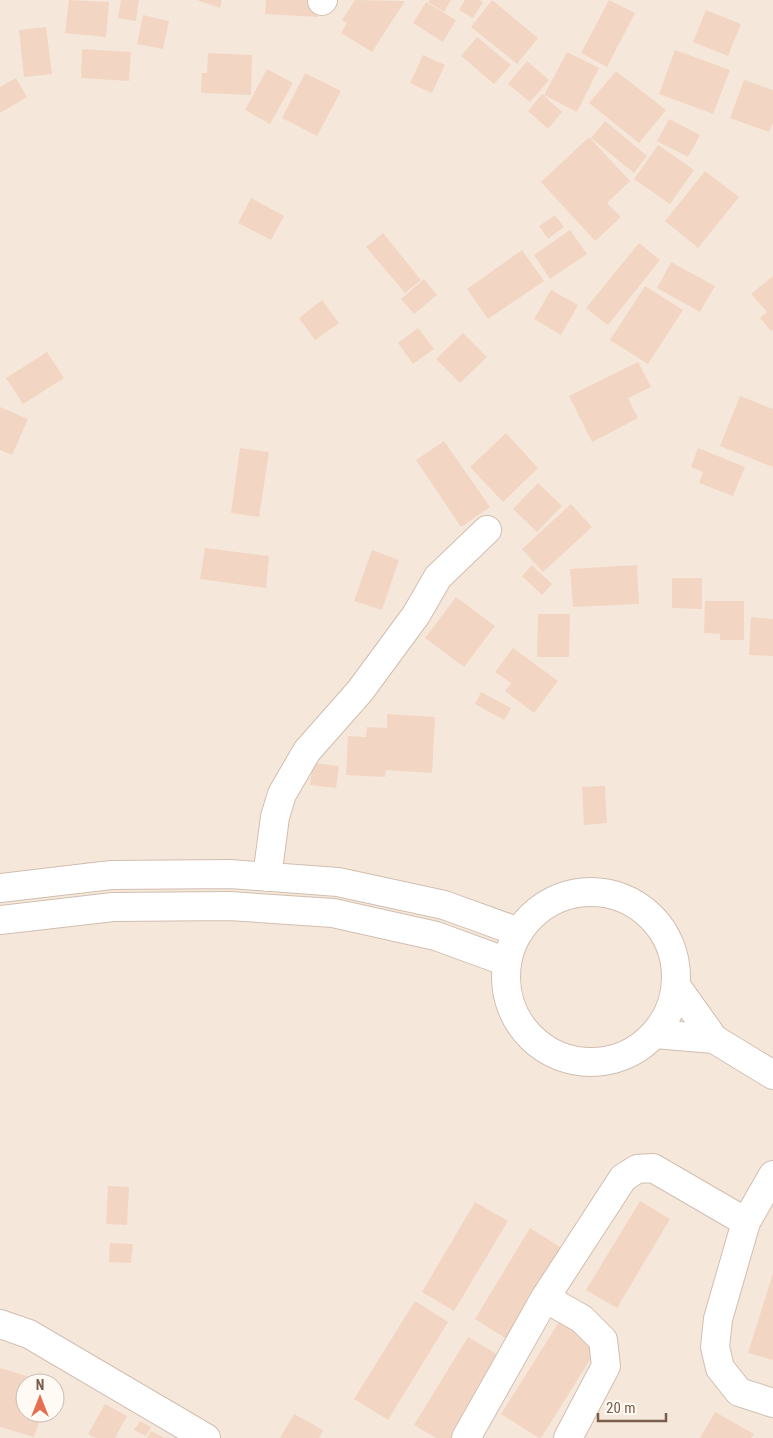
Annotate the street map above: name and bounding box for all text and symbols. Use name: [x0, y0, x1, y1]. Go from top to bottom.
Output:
north arrow: [15, 1373, 65, 1423]
text: N: [36, 1377, 44, 1393]
scale bar: [598, 1390, 666, 1422]
text: 20 m: [606, 1399, 636, 1417]

